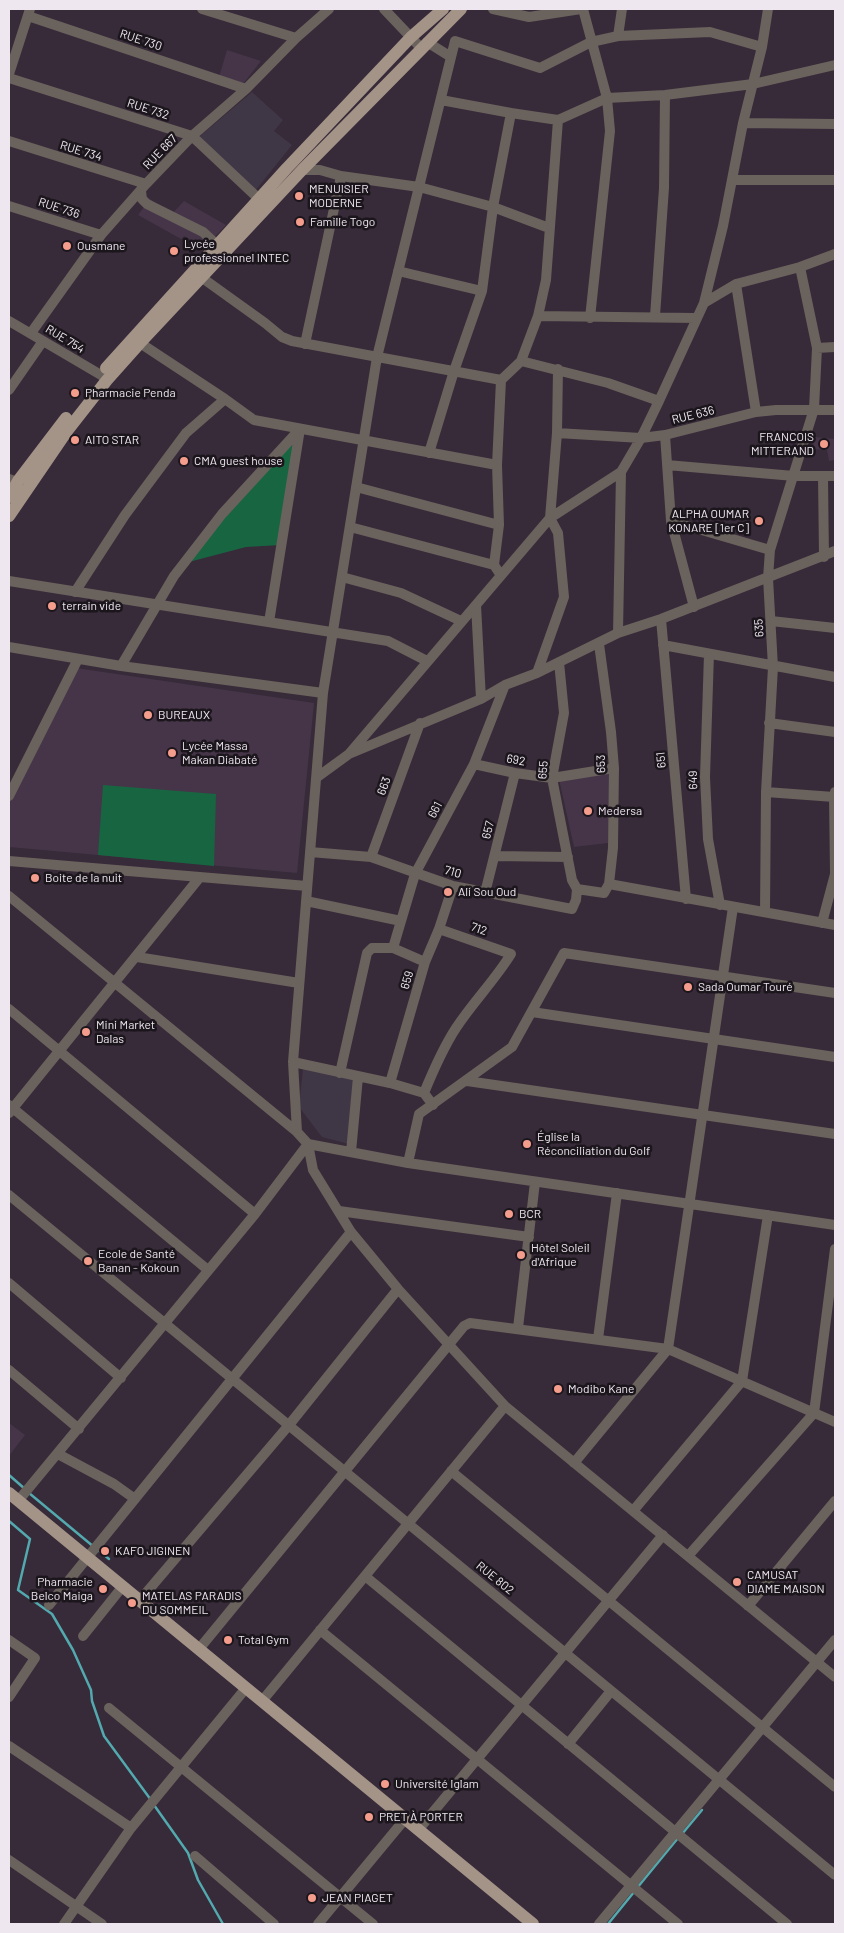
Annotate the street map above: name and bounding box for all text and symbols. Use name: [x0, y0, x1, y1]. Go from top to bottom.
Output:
street label: RUE 730: [118, 26, 164, 54]
street label: RUE 732: [125, 95, 171, 123]
street label: RUE 667: [140, 132, 180, 172]
street label: RUE 734: [58, 138, 104, 164]
place label: MENUISIER MODERNE: [309, 182, 369, 210]
marker: MENUISIER MODERNE: [293, 190, 305, 202]
street label: RUE 736: [36, 195, 82, 221]
place label: Famille Togo: [310, 215, 375, 229]
marker: Famille Togo: [294, 216, 306, 228]
place label: Lycée professionnel INTEC: [184, 237, 289, 265]
place label: Ousmane: [77, 239, 126, 253]
marker: Ousmane: [61, 240, 73, 252]
marker: Lycée professionnel INTEC: [168, 245, 180, 257]
street label: RUE 754: [43, 322, 87, 356]
place label: Pharmacie Penda: [85, 386, 176, 400]
marker: Pharmacie Penda: [69, 387, 81, 399]
street label: RUE 636: [670, 403, 716, 427]
place label: FRANCOIS MITTERAND: [751, 430, 814, 458]
place label: AITO STAR: [85, 433, 139, 447]
marker: AITO STAR: [69, 434, 81, 446]
marker: FRANCOIS MITTERAND: [818, 438, 830, 450]
place label: CMA guest house: [194, 454, 283, 468]
marker: CMA guest house: [178, 455, 190, 467]
place label: ALPHA OUMAR KONARE [1er C]: [668, 507, 749, 535]
marker: ALPHA OUMAR KONARE [1er C]: [753, 515, 765, 527]
place label: terrain vide: [62, 599, 121, 613]
marker: terrain vide: [46, 600, 58, 612]
street label: 635: [751, 618, 767, 638]
place label: BUREAUX: [158, 708, 210, 722]
marker: BUREAUX: [142, 709, 154, 721]
place label: Lycée Massa Makan Diabaté: [182, 739, 257, 767]
marker: Lycée Massa Makan Diabaté: [166, 747, 178, 759]
street label: 692: [505, 751, 527, 769]
street label: 651: [653, 751, 669, 769]
street label: 653: [593, 754, 609, 774]
street label: 655: [535, 760, 551, 780]
street label: 649: [686, 770, 700, 790]
street label: 663: [374, 775, 394, 797]
street label: 661: [425, 799, 445, 821]
place label: Medersa: [598, 804, 642, 818]
marker: Medersa: [582, 805, 594, 817]
street label: 657: [479, 820, 497, 840]
street label: 710: [443, 863, 463, 881]
place label: Boite de la nuit: [45, 871, 122, 885]
marker: Boite de la nuit: [29, 872, 41, 884]
place label: Ali Sou Oud: [458, 885, 516, 899]
marker: Ali Sou Oud: [442, 886, 454, 898]
street label: 712: [469, 920, 489, 938]
street label: 659: [398, 969, 416, 991]
place label: Sada Oumar Touré: [698, 980, 793, 994]
marker: Sada Oumar Touré: [682, 981, 694, 993]
place label: Mini Market Dalas: [96, 1018, 155, 1046]
marker: Mini Market Dalas: [80, 1026, 92, 1038]
place label: Église la Réconciliation du Golf: [537, 1130, 650, 1158]
marker: Église la Réconciliation du Golf: [521, 1138, 533, 1150]
place label: BCR: [519, 1207, 541, 1221]
marker: BCR: [503, 1208, 515, 1220]
place label: Hôtel Soleil d'Afrique: [531, 1241, 589, 1269]
place label: Ecole de Santé Banan - Kokoun: [98, 1247, 179, 1275]
marker: Hôtel Soleil d'Afrique: [515, 1249, 527, 1261]
marker: Ecole de Santé Banan - Kokoun: [82, 1255, 94, 1267]
place label: Modibo Kane: [568, 1382, 634, 1396]
marker: Modibo Kane: [552, 1383, 564, 1395]
place label: KAFO JIGINEN: [115, 1544, 190, 1558]
marker: KAFO JIGINEN: [99, 1545, 111, 1557]
street label: RUE 802: [473, 1558, 517, 1598]
place label: CAMUSAT DIAME MAISON: [747, 1568, 825, 1596]
place label: Pharmacie Belco Maiga: [31, 1575, 93, 1603]
marker: CAMUSAT DIAME MAISON: [731, 1576, 743, 1588]
marker: Pharmacie Belco Maiga: [97, 1583, 109, 1595]
place label: MATELAS PARADIS DU SOMMEIL: [142, 1589, 241, 1617]
marker: MATELAS PARADIS DU SOMMEIL: [126, 1597, 138, 1609]
place label: Total Gym: [238, 1633, 289, 1647]
marker: Total Gym: [222, 1634, 234, 1646]
place label: Université Iglam: [395, 1777, 479, 1791]
marker: Université Iglam: [379, 1778, 391, 1790]
place label: PRET À PORTER: [379, 1810, 463, 1824]
marker: PRET À PORTER: [363, 1811, 375, 1823]
place label: JEAN PIAGET: [322, 1891, 393, 1905]
marker: JEAN PIAGET: [306, 1892, 318, 1904]

